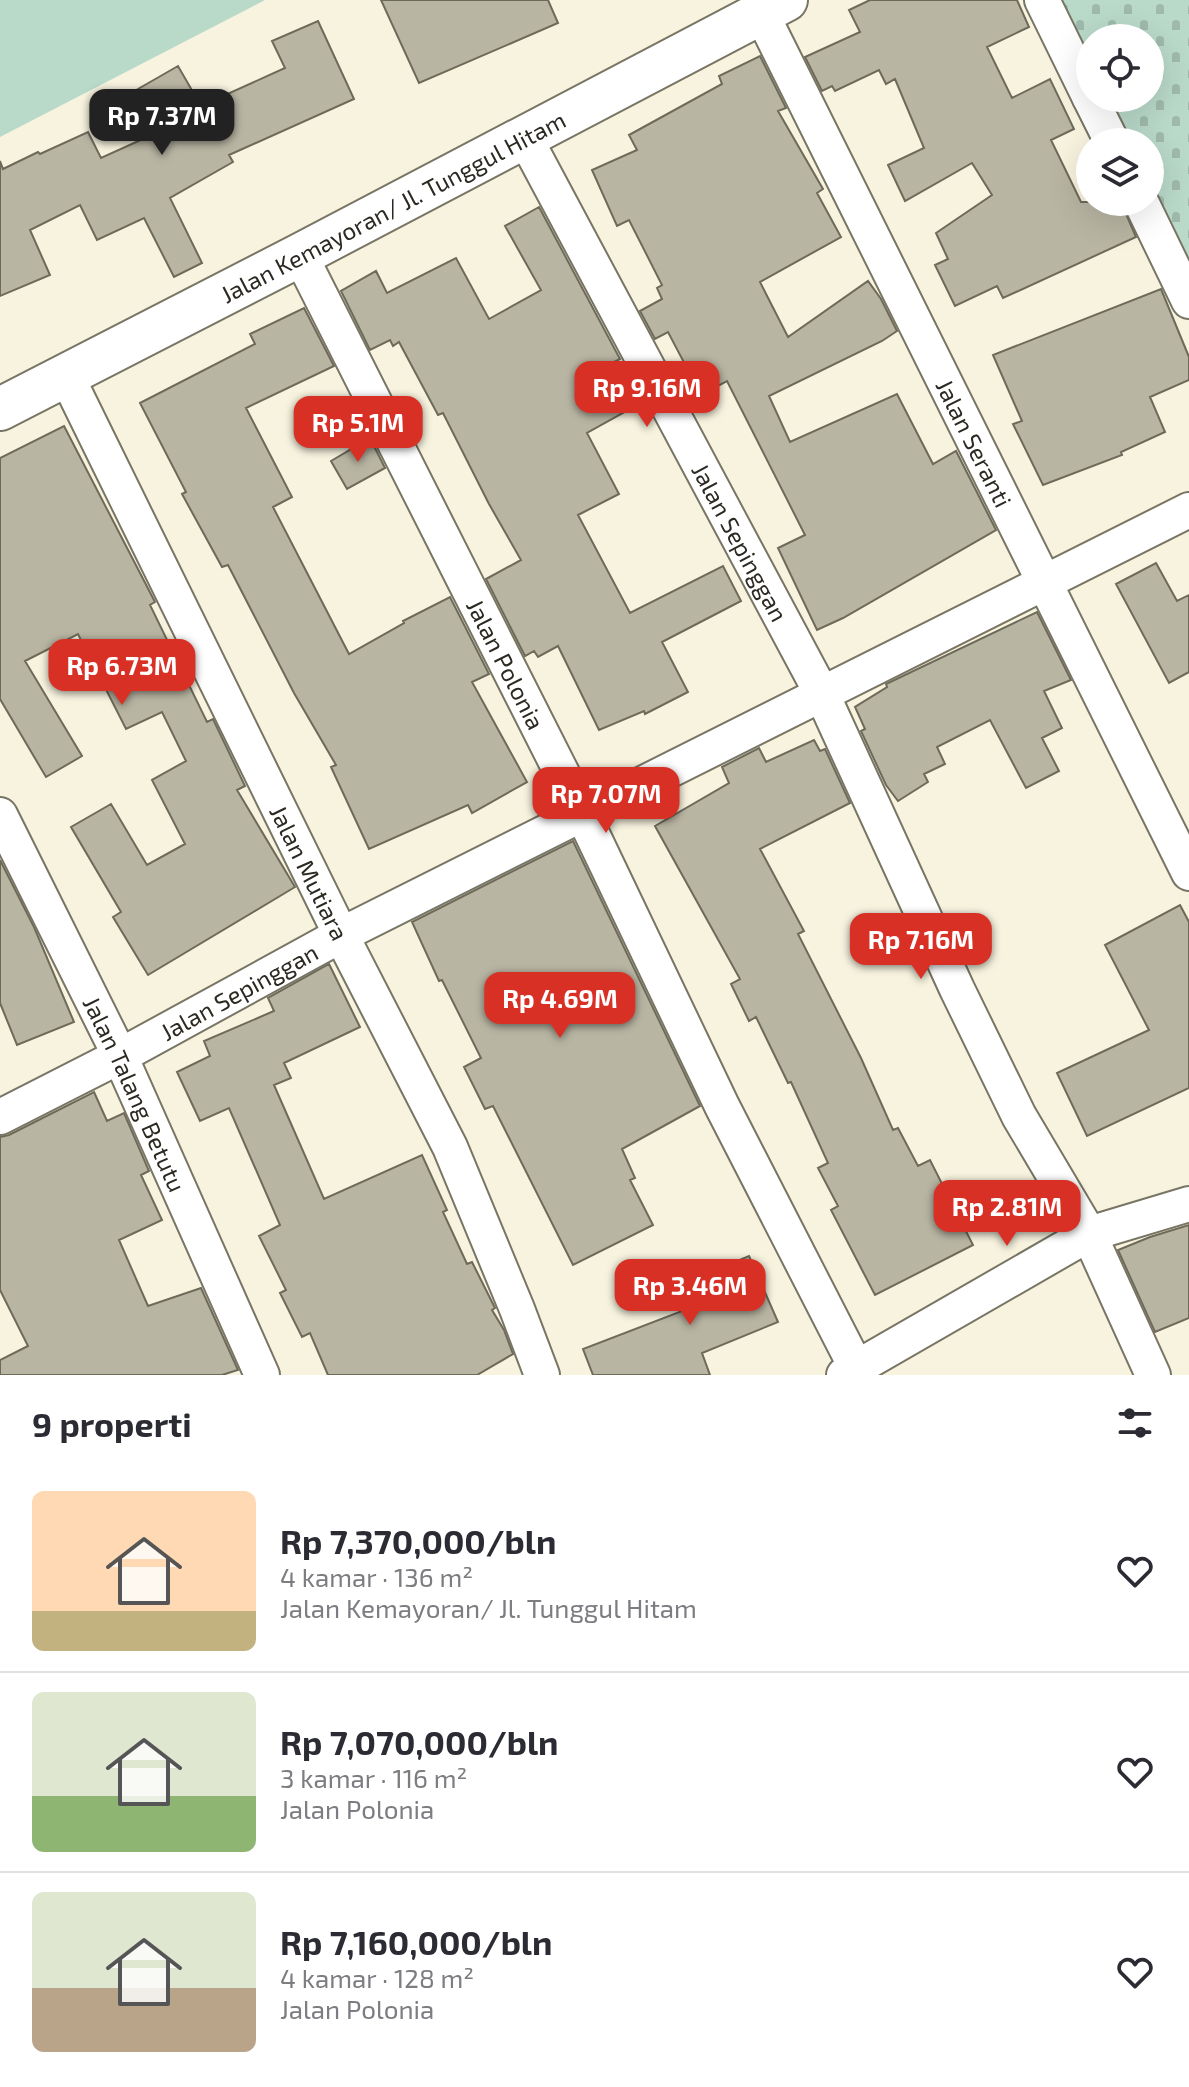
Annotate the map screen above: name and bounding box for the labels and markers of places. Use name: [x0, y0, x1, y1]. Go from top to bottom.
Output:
pin: Rp 7.37M: [79, 89, 245, 157]
pin: Rp 9.16M: [564, 361, 730, 429]
pin: Rp 5.1M: [284, 396, 432, 464]
pin: Rp 6.73M: [39, 639, 205, 707]
pin: Rp 7.07M: [523, 767, 689, 835]
pin: Rp 7.16M: [838, 913, 1004, 981]
pin: Rp 4.69M: [477, 972, 643, 1040]
pin: Rp 2.81M: [924, 1180, 1090, 1248]
pin: Rp 3.46M: [607, 1259, 773, 1327]

